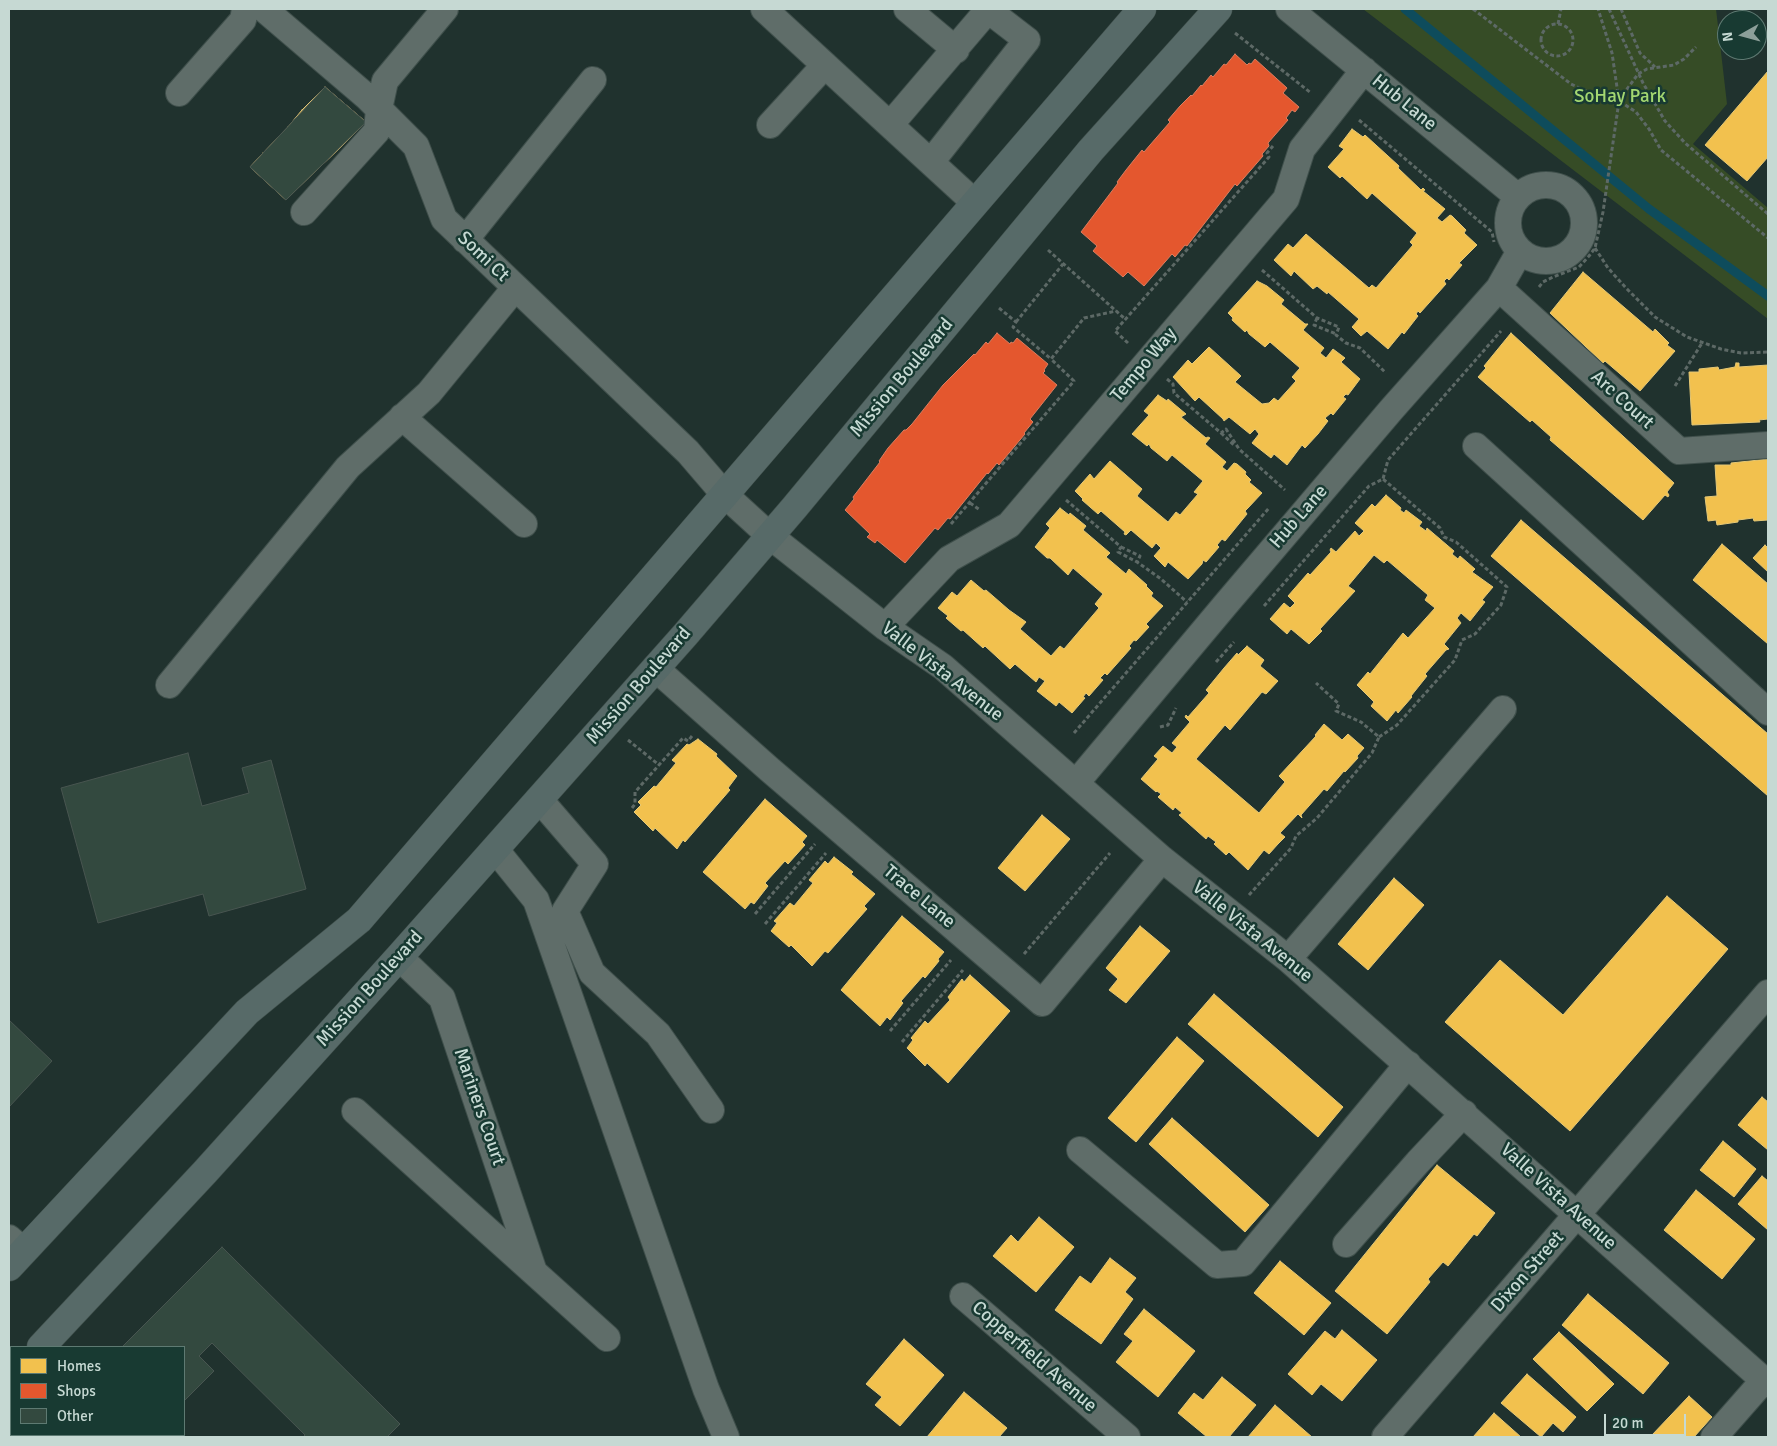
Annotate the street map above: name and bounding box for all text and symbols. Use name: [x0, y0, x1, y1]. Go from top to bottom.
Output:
north arrow: [1717, 10, 1767, 60]
text: N: [1719, 31, 1737, 43]
street label: Hub Lane: [1367, 70, 1441, 136]
park label: SoHay Park: [1574, 86, 1666, 108]
street label: Somi Ct: [452, 227, 514, 287]
street label: Mission Boulevard: [846, 314, 958, 442]
street label: Tempo Way: [1106, 323, 1182, 407]
street label: Arc Court: [1586, 366, 1658, 434]
street label: Hub Lane: [1265, 481, 1333, 553]
street label: Valle Vista Avenue: [876, 617, 1008, 727]
street label: Mission Boulevard: [582, 623, 696, 749]
street label: Trace Lane: [878, 860, 960, 934]
street label: Valle Vista Avenue: [1187, 876, 1317, 988]
street label: Mission Boulevard: [312, 926, 428, 1052]
street label: Mariners Court: [448, 1045, 510, 1169]
street label: Valle Vista Avenue: [1495, 1139, 1621, 1255]
street label: Dixon Street: [1487, 1227, 1569, 1317]
street label: Copperfield Avenue: [967, 1297, 1101, 1417]
legend: [10, 1346, 185, 1436]
text: Homes: [57, 1357, 101, 1375]
text: Shops: [57, 1382, 96, 1400]
scale bar: [1607, 1404, 1690, 1436]
text: Other: [57, 1407, 93, 1425]
text: 20 m: [1612, 1414, 1643, 1432]

